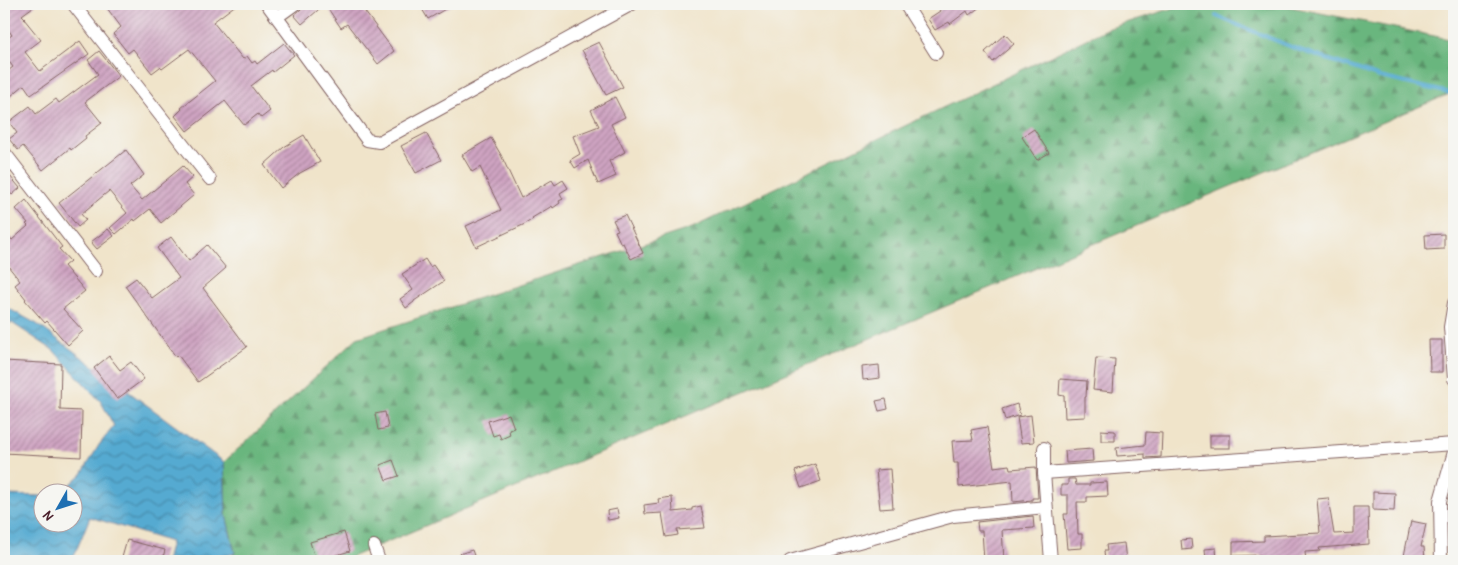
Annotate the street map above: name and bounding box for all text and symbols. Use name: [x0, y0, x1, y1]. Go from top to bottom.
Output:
north arrow: [32, 482, 82, 532]
text: N: [37, 507, 57, 525]

